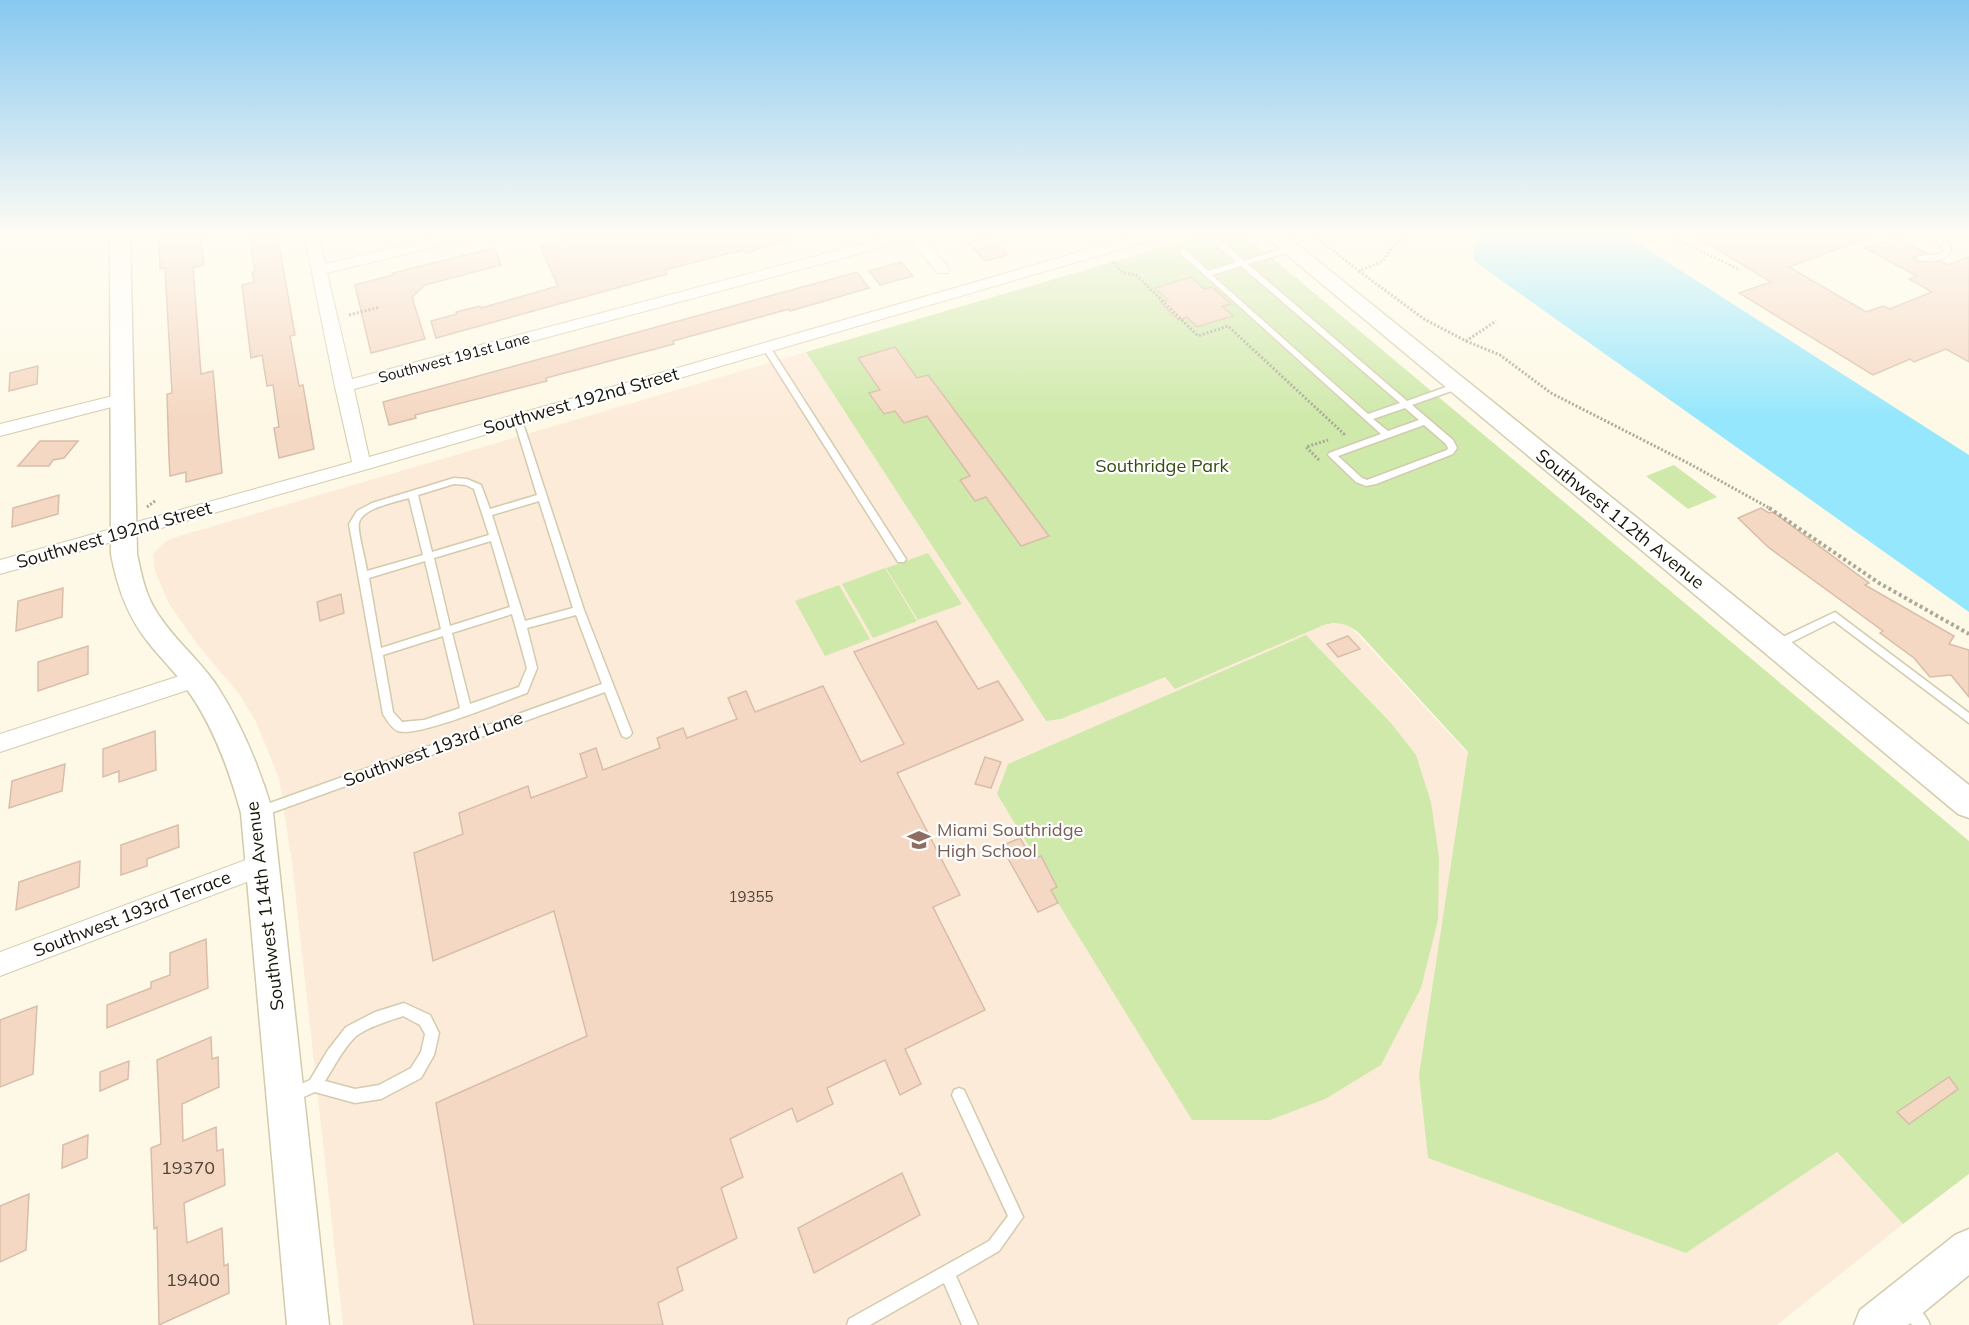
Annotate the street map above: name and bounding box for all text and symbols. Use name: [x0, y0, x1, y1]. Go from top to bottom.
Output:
street label: Southwest 191st Lane: [376, 328, 532, 387]
street label: Southwest 192nd Street: [481, 362, 681, 439]
street label: Southwest 112th Avenue: [1531, 443, 1709, 594]
park label: Southridge Park: [1095, 454, 1230, 477]
street label: Southwest 192nd Street: [14, 496, 214, 573]
street label: Southwest 193rd Lane: [340, 705, 526, 792]
street label: Southwest 114th Avenue: [240, 800, 289, 1012]
place label: Miami Southridge High School: [937, 818, 1083, 862]
school or university icon: Miami Southridge High School: [906, 827, 932, 853]
street label: Southwest 193rd Terrace: [30, 865, 234, 962]
house number: 19355: [728, 887, 774, 906]
house number: 19370: [161, 1156, 215, 1179]
house number: 19400: [166, 1268, 220, 1291]

